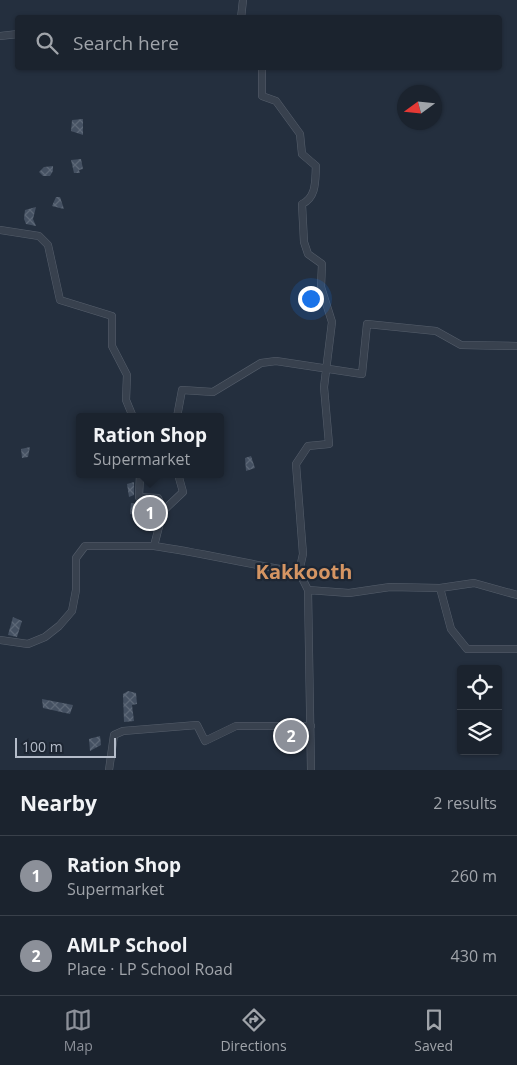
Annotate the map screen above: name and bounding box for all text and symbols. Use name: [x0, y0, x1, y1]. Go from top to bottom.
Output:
search box: [15, 15, 502, 70]
icon: search: [33, 29, 61, 57]
text: Search here: [73, 30, 179, 56]
north arrow: [397, 85, 442, 130]
your location: [298, 286, 324, 312]
popup: [76, 413, 224, 478]
text: Ration Shop: [93, 422, 207, 448]
text: Supermarket: [93, 448, 190, 470]
pin: 1: [134, 494, 166, 532]
district label: Kakkooth: [256, 558, 352, 585]
map controls: [457, 665, 502, 755]
button: locate: [457, 665, 502, 710]
button: layers: [457, 710, 502, 755]
pin: 2: [275, 717, 307, 755]
scale bar: [15, 735, 116, 758]
text: 100 m: [22, 737, 63, 756]
text: Nearby: [20, 789, 97, 817]
text: 2 results: [433, 792, 497, 814]
text: Ration Shop: [67, 852, 181, 878]
text: 1: [31, 865, 41, 887]
text: 260 m: [451, 865, 497, 887]
text: Supermarket: [67, 878, 164, 900]
text: AMLP School: [67, 932, 188, 958]
text: 2: [31, 945, 41, 967]
text: 430 m: [451, 945, 497, 967]
text: Place · LP School Road: [67, 958, 233, 980]
tab: Map: [64, 1006, 93, 1055]
tab: Directions: [220, 1006, 287, 1055]
tab: Saved: [414, 1006, 453, 1055]

